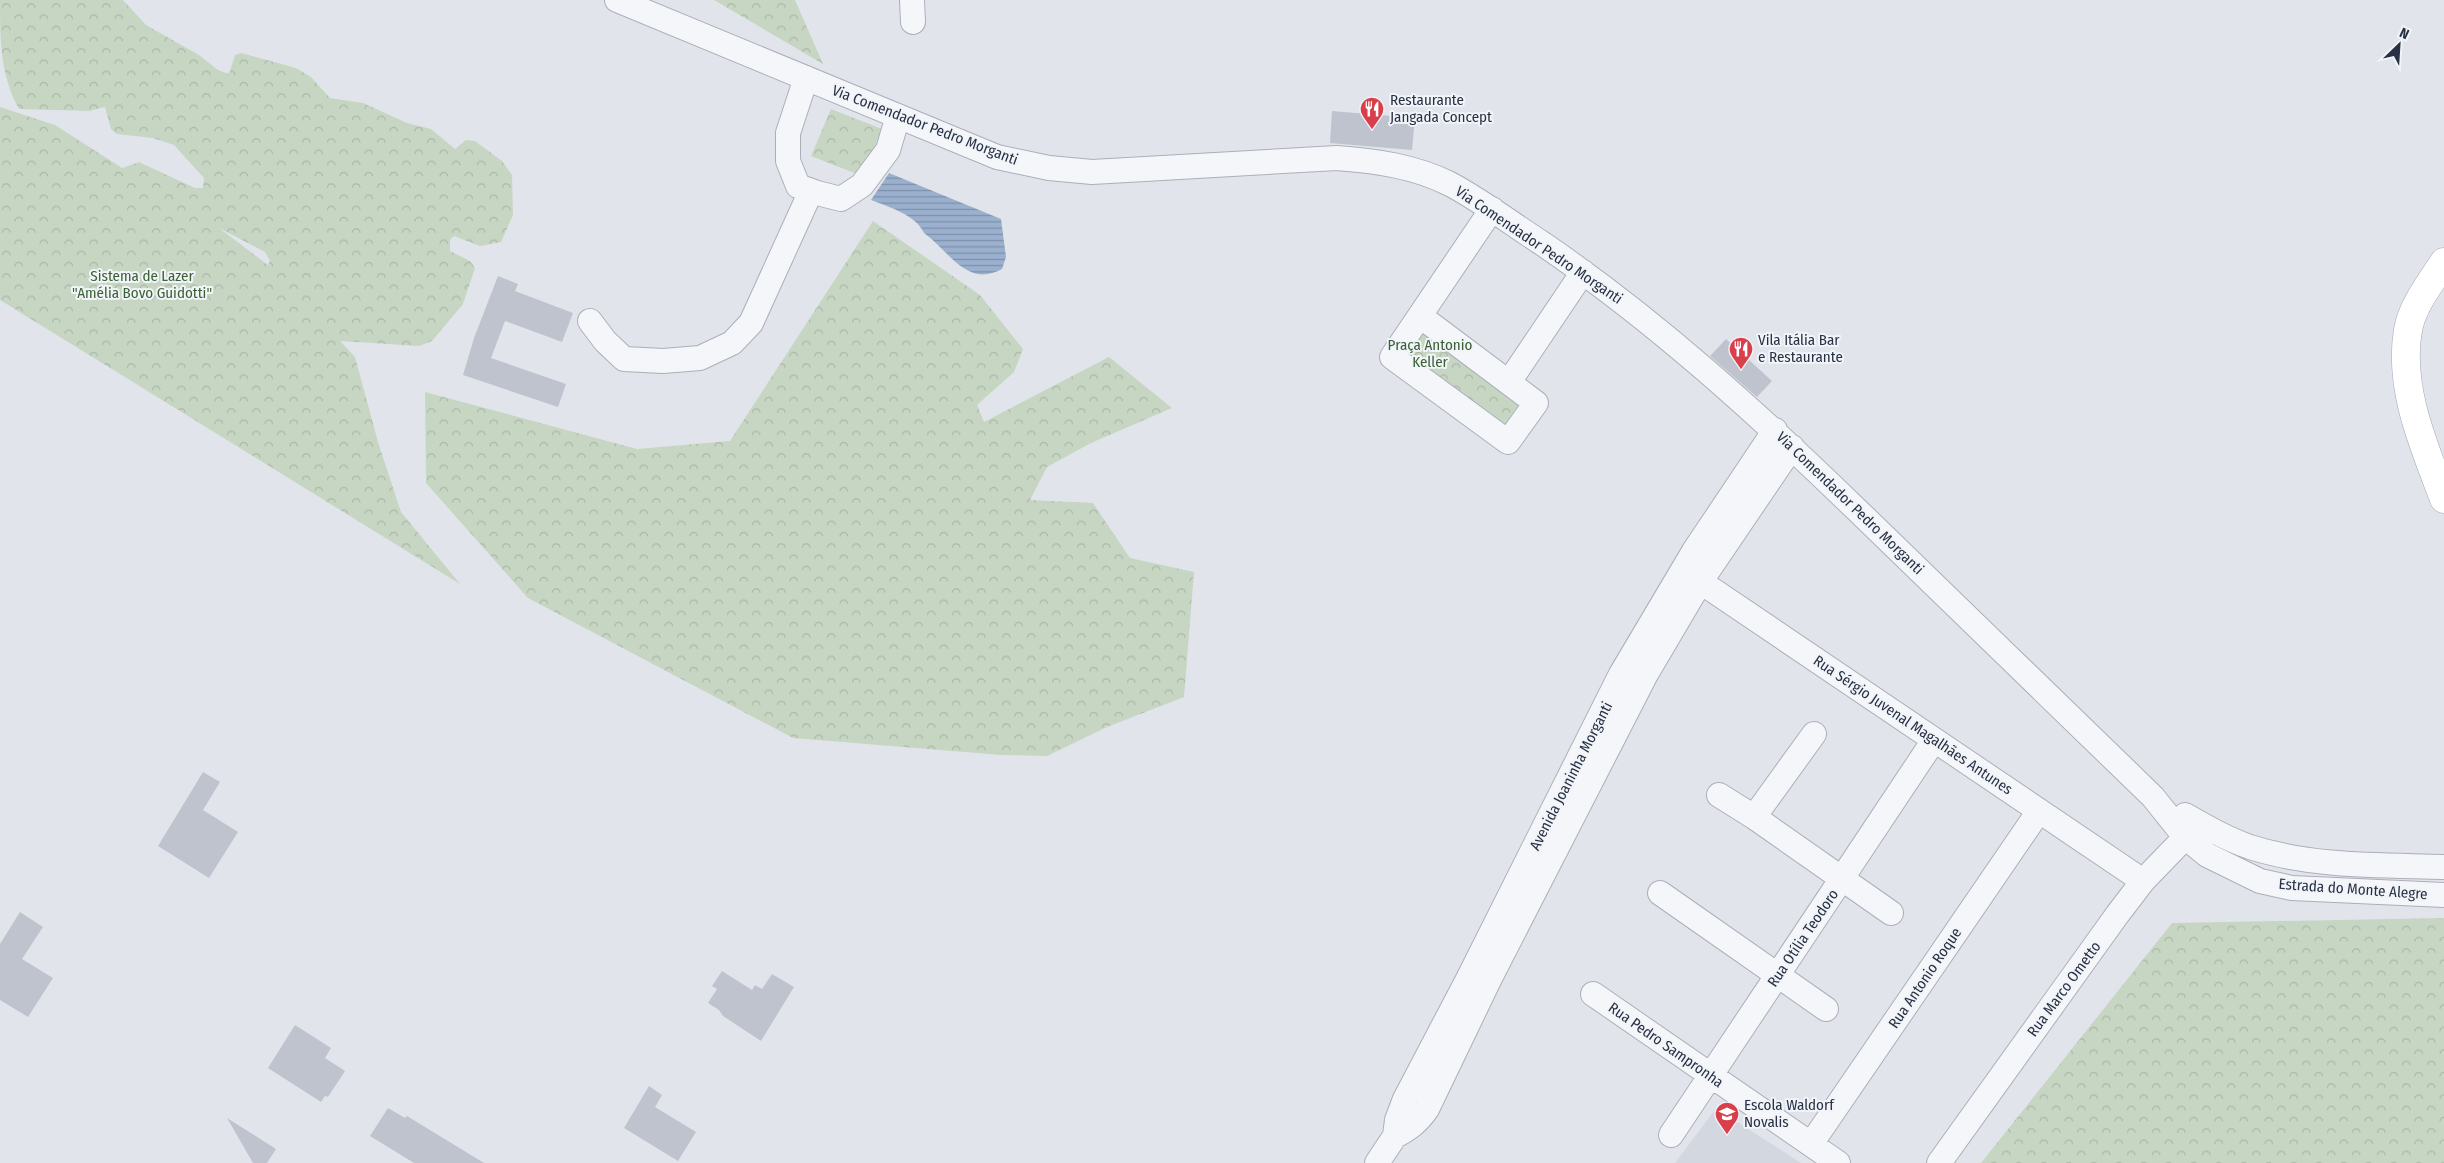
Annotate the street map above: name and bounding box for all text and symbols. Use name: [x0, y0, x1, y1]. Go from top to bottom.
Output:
north arrow: [2374, 20, 2424, 70]
text: N: [2397, 24, 2412, 43]
street label: Via Comendador Pedro Morganti: [829, 81, 1021, 169]
place label: Restaurante Jangada Concept: [1390, 91, 1492, 126]
restaurant icon: Restaurante Jangada Concept: [1359, 96, 1385, 130]
street label: Via Comendador Pedro Morganti: [1452, 182, 1626, 308]
park label: Sistema de Lazer "Amélia Bovo Guidotti": [72, 267, 212, 302]
place label: Vila Itália Bar e Restaurante: [1758, 331, 1843, 366]
park label: Praça Antonio Keller: [1388, 336, 1472, 371]
restaurant icon: Vila Itália Bar e Restaurante: [1728, 336, 1754, 370]
street label: Via Comendador Pedro Morganti: [1773, 428, 1927, 578]
street label: Rua Sérgio Juvenal Magalhães Antunes: [1810, 651, 2016, 799]
street label: Avenida Joaninha Morganti: [1526, 699, 1616, 853]
street label: Estrada do Monte Alegre: [2278, 875, 2428, 903]
street label: Rua Otília Teodoro: [1764, 886, 1842, 990]
street label: Rua Antonio Roque: [1885, 924, 1965, 1032]
street label: Rua Marco Ometto: [2023, 938, 2105, 1040]
street label: Rua Pedro Sampronha: [1605, 999, 1727, 1091]
place label: Escola Waldorf Novalis: [1744, 1096, 1835, 1131]
school or university icon: Escola Waldorf Novalis: [1714, 1101, 1740, 1135]

